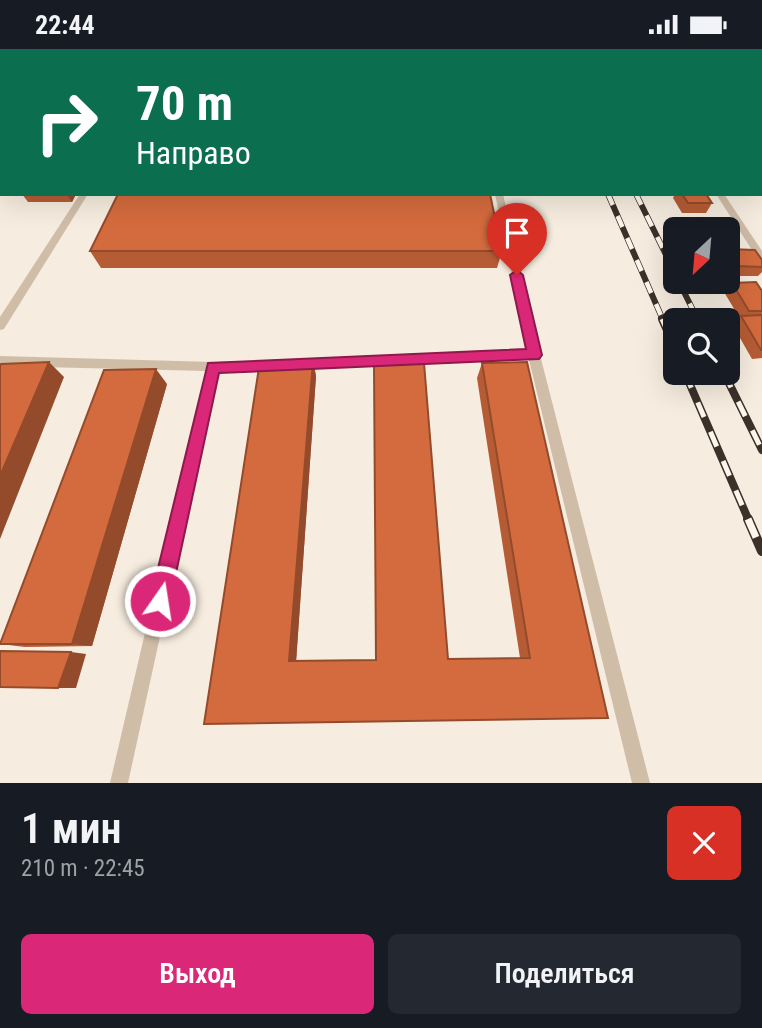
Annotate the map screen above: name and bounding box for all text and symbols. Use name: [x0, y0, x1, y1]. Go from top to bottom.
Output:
text: 22:44: [35, 10, 95, 40]
text: 70 m: [136, 75, 233, 132]
icon: right: [21, 77, 112, 168]
text: Направо: [136, 134, 251, 172]
pin: [487, 203, 547, 275]
icon: arrive: [498, 214, 536, 252]
north arrow: [663, 217, 740, 294]
map controls: [663, 217, 740, 385]
button: search: [663, 308, 740, 385]
position arrow: [123, 564, 197, 638]
text: 1 мин: [21, 804, 122, 853]
button: close: [667, 806, 741, 880]
text: 210 m · 22:45: [21, 855, 145, 882]
button: Выход: [21, 934, 374, 1014]
button: Поделиться: [388, 934, 741, 1014]

